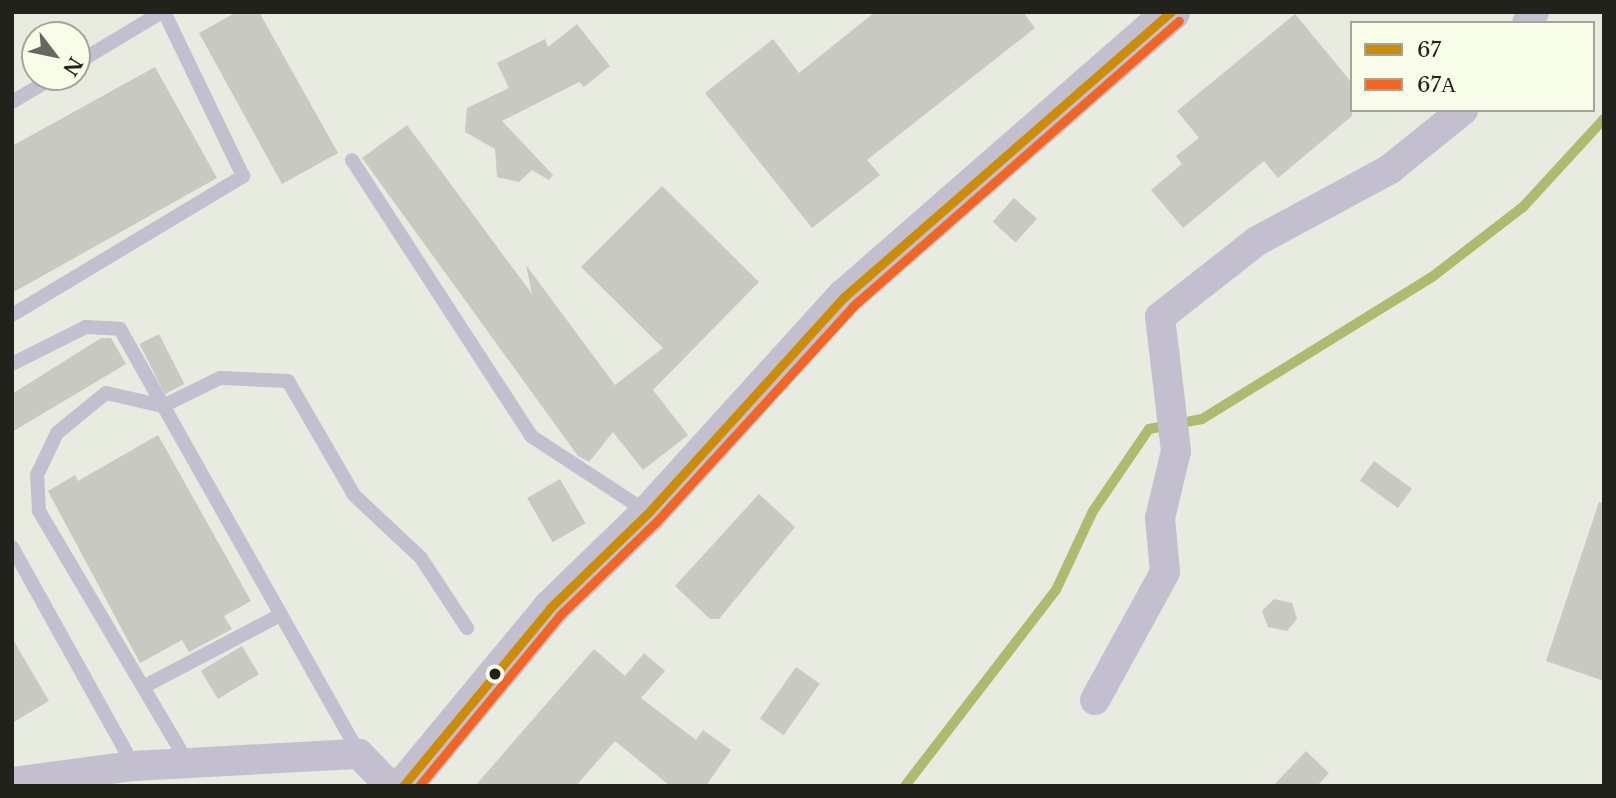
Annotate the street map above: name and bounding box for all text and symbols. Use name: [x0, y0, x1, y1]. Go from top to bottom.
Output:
north arrow: [21, 21, 91, 91]
legend: [1350, 21, 1595, 112]
text: 67: [1417, 37, 1441, 63]
text: N: [58, 53, 87, 80]
text: 67Α: [1417, 72, 1456, 98]
unlabelled marker: [488, 667, 502, 681]

